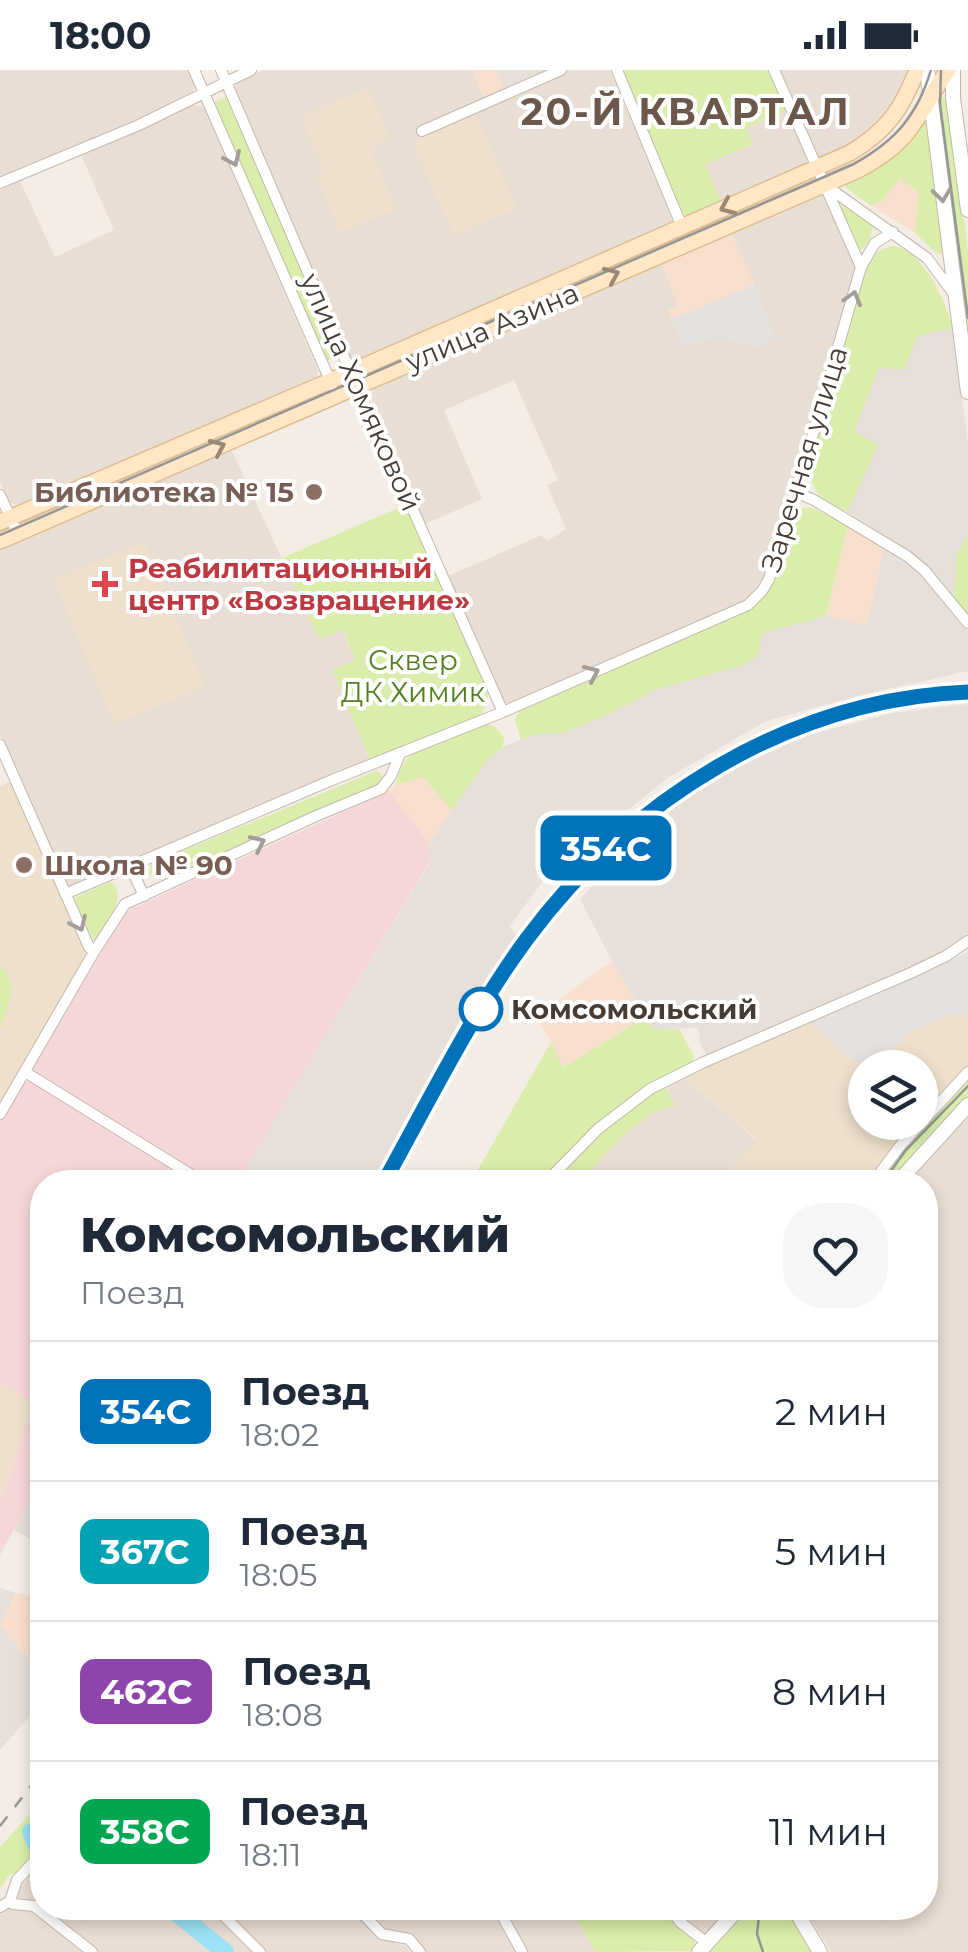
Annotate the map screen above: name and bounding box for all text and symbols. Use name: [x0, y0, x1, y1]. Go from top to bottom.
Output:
text: 18:00: [50, 12, 152, 59]
district label: 20-Й КВАРТАЛ: [521, 88, 851, 135]
one-way arrow: [221, 149, 241, 167]
one-way arrow: [931, 187, 952, 203]
one-way arrow: [719, 195, 737, 215]
street label: улица Хомяковой: [293, 267, 429, 516]
one-way arrow: [602, 267, 620, 287]
street label: улица Азина: [399, 275, 584, 379]
one-way arrow: [841, 290, 862, 307]
street label: Заречная улица: [754, 342, 854, 576]
one-way arrow: [208, 439, 226, 459]
place label: Библиотека № 15: [34, 475, 294, 509]
marker: Библиотека № 15: [303, 481, 325, 503]
place label: Реабилитационный центр «Возвращение»: [128, 551, 470, 617]
marker: Реабилитационный центр «Возвращение»: [92, 571, 118, 597]
park label: Сквер ДК Химик: [341, 643, 485, 709]
one-way arrow: [582, 665, 600, 685]
line badge: 354С: [536, 816, 676, 880]
text: 354С: [560, 827, 652, 870]
one-way arrow: [247, 835, 265, 855]
place label: Школа № 90: [44, 848, 233, 882]
marker: Школа № 90: [13, 854, 35, 876]
one-way arrow: [66, 914, 86, 932]
marker: Комсомольский: [460, 988, 502, 1030]
place label: Комсомольский: [511, 992, 757, 1026]
map controls: [848, 1050, 938, 1140]
button: layers: [848, 1050, 938, 1140]
button: heart: [783, 1203, 888, 1308]
text: Комсомольский: [80, 1206, 510, 1264]
text: Поезд: [80, 1273, 184, 1312]
text: Поезд: [241, 1368, 369, 1415]
text: 2 мин: [775, 1388, 888, 1435]
text: 354С: [100, 1390, 191, 1433]
text: 18:02: [241, 1415, 319, 1454]
text: Поезд: [239, 1508, 368, 1555]
text: 5 мин: [775, 1528, 888, 1575]
text: 367С: [100, 1530, 189, 1573]
text: 18:05: [239, 1555, 317, 1594]
text: Поезд: [242, 1648, 371, 1695]
text: 8 мин: [772, 1668, 888, 1715]
text: 462С: [100, 1670, 192, 1713]
text: 18:08: [242, 1695, 323, 1734]
text: Поезд: [240, 1788, 368, 1835]
text: 11 мин: [769, 1808, 888, 1855]
text: 358С: [100, 1810, 190, 1853]
text: 18:11: [240, 1835, 302, 1874]

